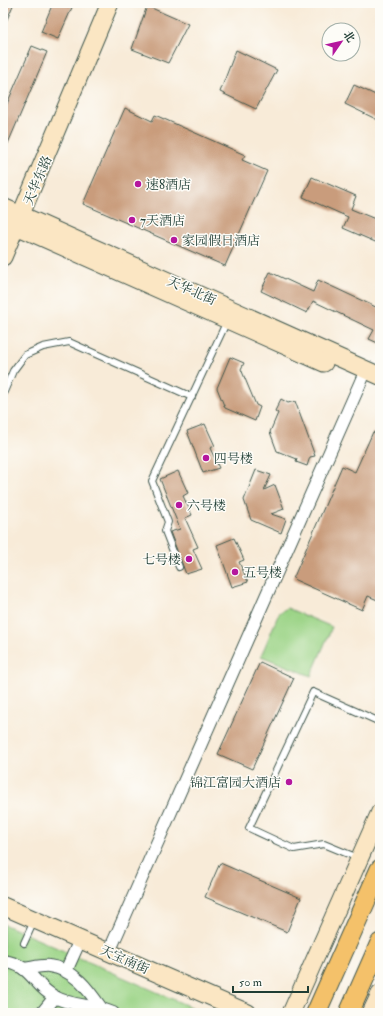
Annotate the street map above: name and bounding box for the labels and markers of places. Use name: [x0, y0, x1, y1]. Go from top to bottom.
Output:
place label: 速8酒店: [146, 177, 191, 193]
marker: 速8酒店: [133, 179, 143, 189]
place label: 7天酒店: [140, 213, 185, 229]
marker: 7天酒店: [127, 215, 137, 225]
place label: 家园假日酒店: [182, 233, 260, 249]
marker: 家园假日酒店: [169, 235, 179, 245]
place label: 四号楼: [214, 451, 253, 467]
marker: 四号楼: [201, 453, 211, 463]
place label: 六号楼: [187, 498, 226, 514]
marker: 六号楼: [174, 500, 184, 510]
place label: 七号楼: [142, 552, 181, 568]
marker: 七号楼: [184, 554, 194, 564]
place label: 五号楼: [243, 565, 282, 581]
marker: 五号楼: [230, 567, 240, 577]
place label: 锦江富园大酒店: [190, 775, 281, 791]
marker: 锦江富园大酒店: [284, 777, 294, 787]

